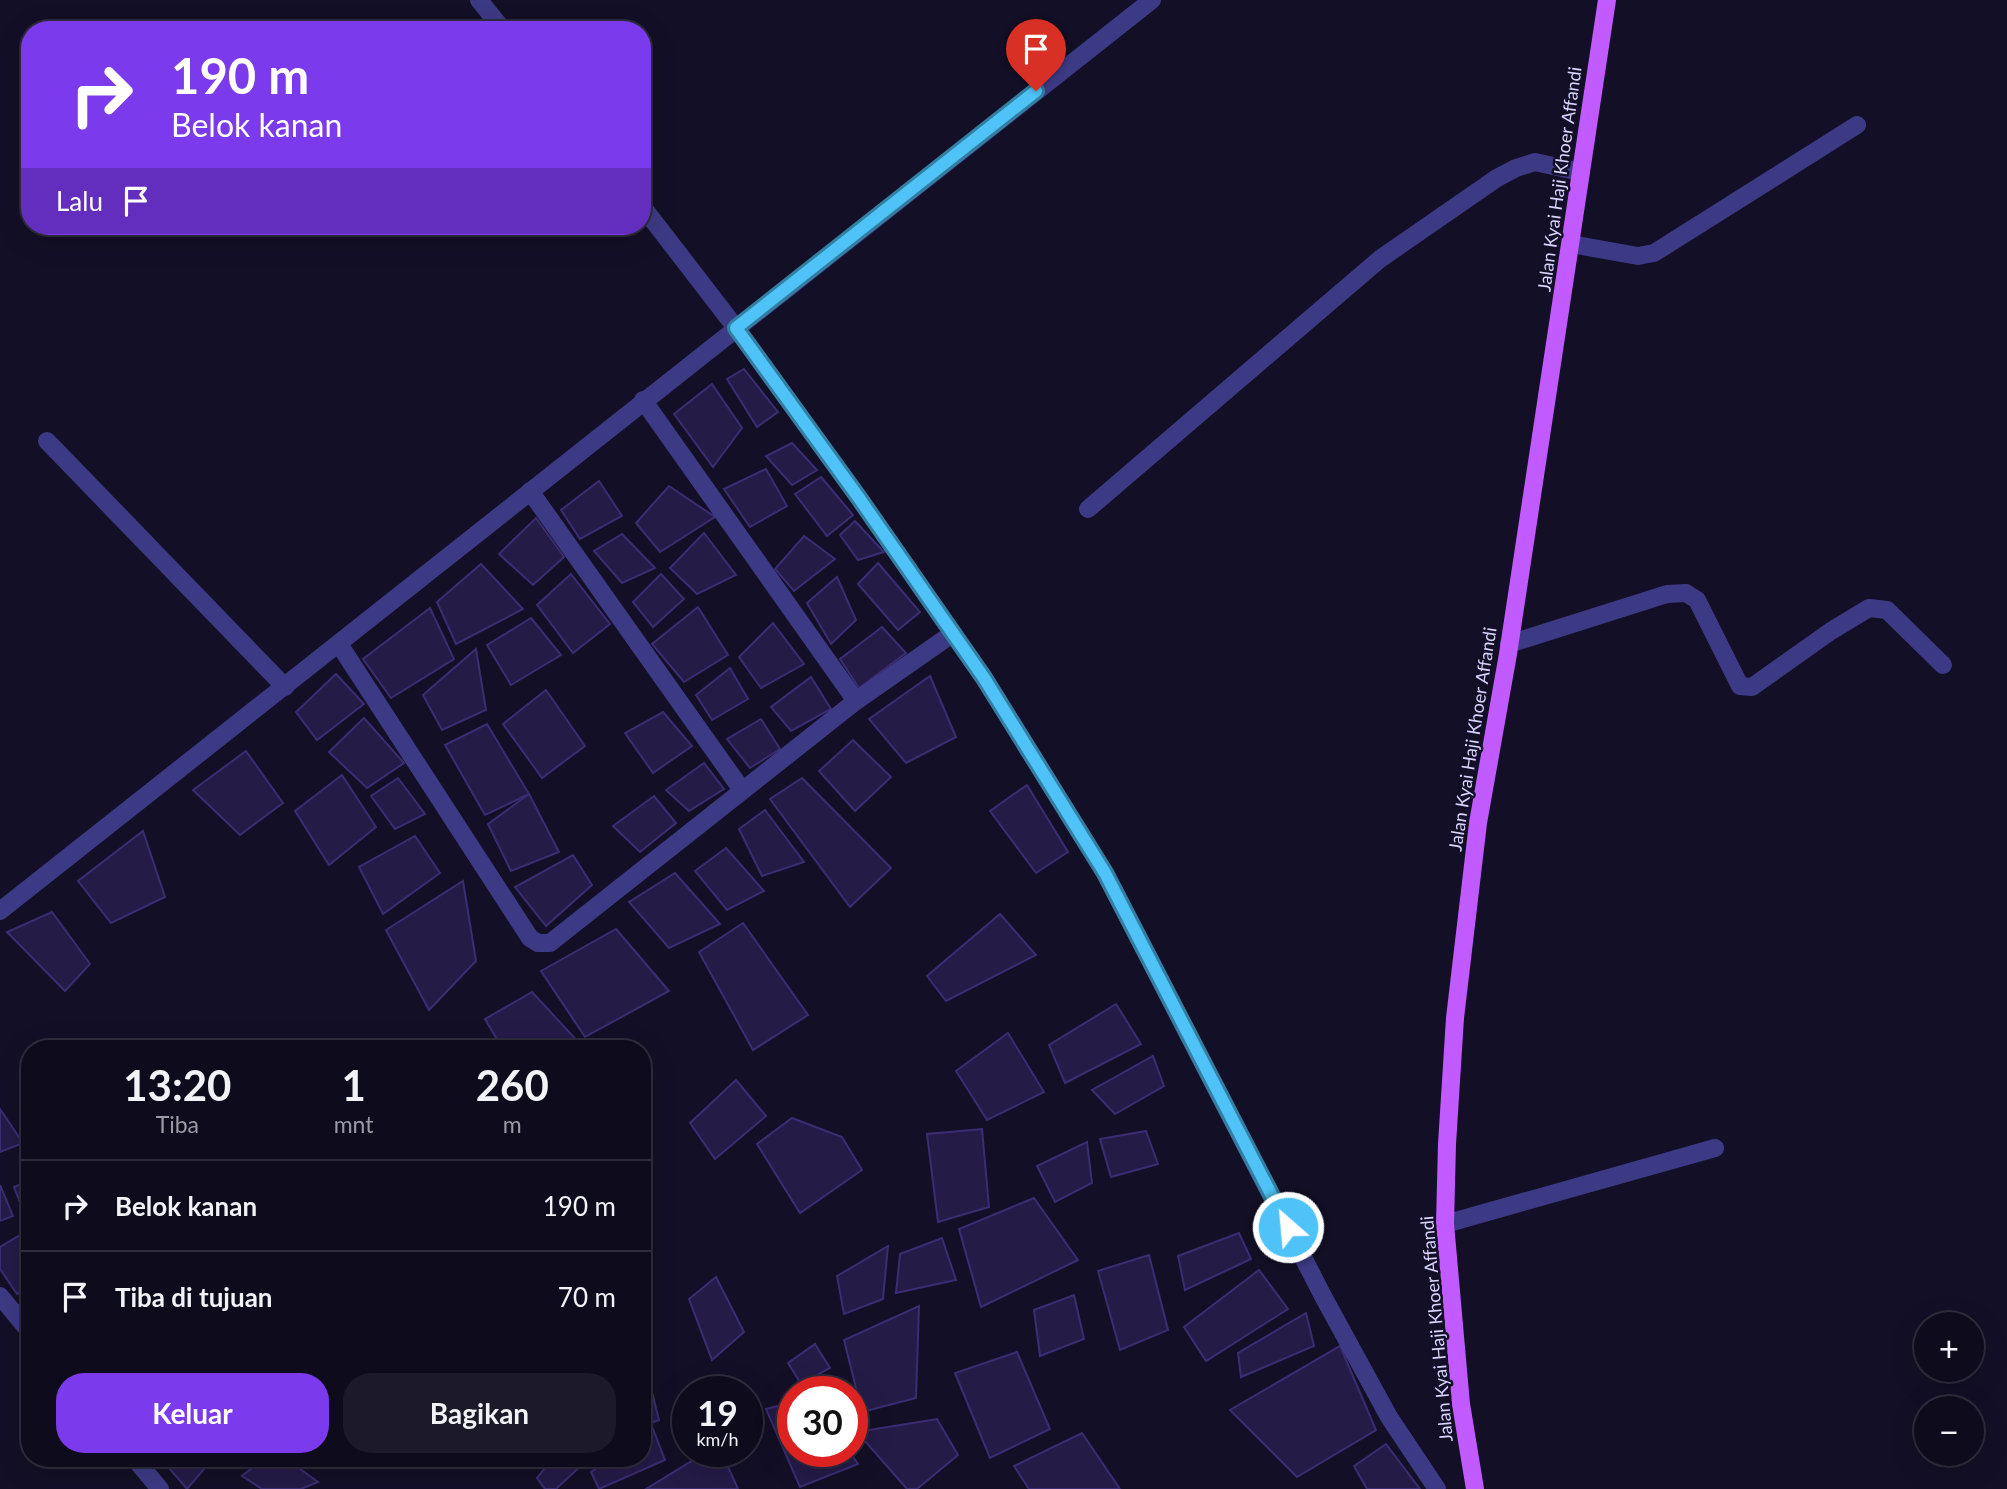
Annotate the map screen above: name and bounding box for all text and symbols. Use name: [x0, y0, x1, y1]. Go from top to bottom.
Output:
pin: [1006, 19, 1066, 91]
icon: arrive: [1017, 30, 1055, 68]
text: 190 m: [171, 46, 309, 104]
icon: right: [56, 49, 147, 140]
street label: Jalan Kyai Haji Khoer Affandi: [1532, 65, 1586, 293]
text: Belok kanan: [171, 105, 342, 144]
icon: arrive: [117, 182, 155, 220]
text: Lalu: [56, 185, 103, 217]
street label: Jalan Kyai Haji Khoer Affandi: [1443, 625, 1501, 853]
text: 13:20: [123, 1060, 231, 1110]
text: 1: [341, 1060, 366, 1110]
text: 260: [476, 1060, 549, 1110]
text: Tiba: [156, 1110, 199, 1138]
text: mnt: [334, 1110, 373, 1138]
text: m: [503, 1110, 522, 1138]
icon: right: [56, 1187, 94, 1225]
text: Belok kanan: [115, 1190, 257, 1222]
text: 190 m: [543, 1190, 616, 1222]
position arrow: [1251, 1190, 1325, 1264]
street label: Jalan Kyai Haji Khoer Affandi: [1415, 1215, 1457, 1443]
icon: arrive: [56, 1278, 94, 1316]
text: Tiba di tujuan: [115, 1281, 273, 1313]
text: 70 m: [558, 1281, 616, 1313]
map controls: [1914, 1312, 1984, 1466]
button: +: [1914, 1312, 1984, 1382]
button: Keluar: [56, 1373, 329, 1453]
button: Bagikan: [343, 1373, 616, 1453]
speed limit sign: 30: [777, 1376, 868, 1467]
text: 19: [697, 1391, 738, 1433]
button: −: [1914, 1396, 1984, 1466]
text: km/h: [696, 1428, 739, 1450]

